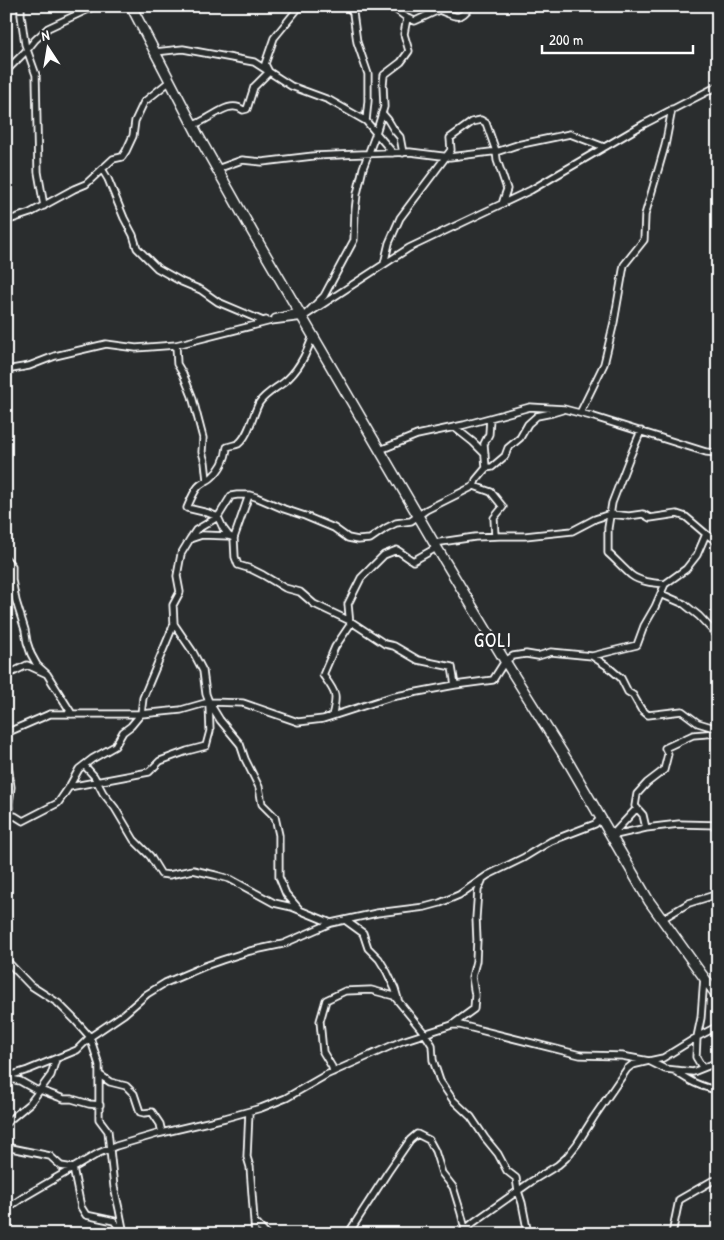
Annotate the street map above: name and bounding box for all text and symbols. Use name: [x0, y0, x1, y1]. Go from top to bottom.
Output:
north arrow: [22, 22, 72, 72]
scale bar: [542, 22, 693, 54]
text: N: [40, 25, 51, 45]
text: 200 m: [549, 29, 583, 50]
district label: GOLI: [474, 625, 512, 654]

